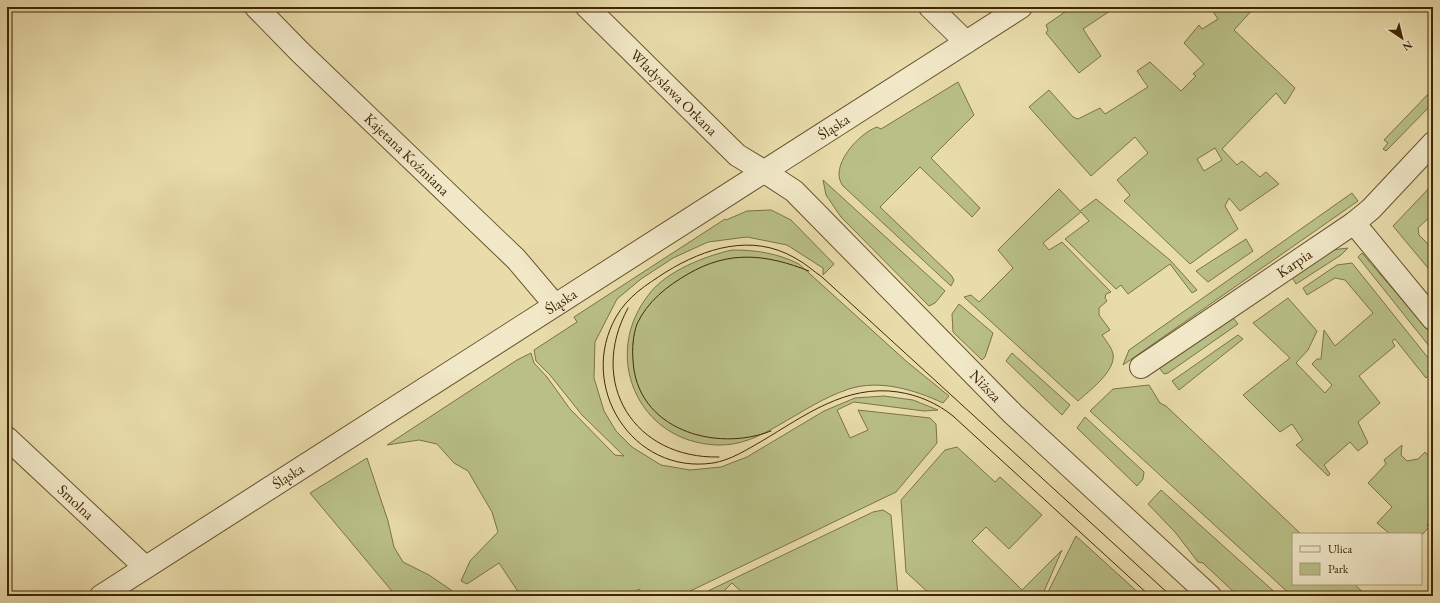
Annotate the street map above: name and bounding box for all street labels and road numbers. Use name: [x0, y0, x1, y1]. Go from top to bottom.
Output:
street label: Władysława Orkana: [626, 45, 722, 140]
street label: Kajetana Koźmiana: [360, 109, 454, 199]
street label: Śląska: [814, 109, 853, 144]
street label: Karpia: [1273, 244, 1315, 282]
street label: Śląska: [541, 284, 580, 318]
street label: Niższa: [966, 366, 1006, 406]
street label: Śląska: [268, 459, 307, 493]
street label: Smolna: [54, 480, 98, 524]

